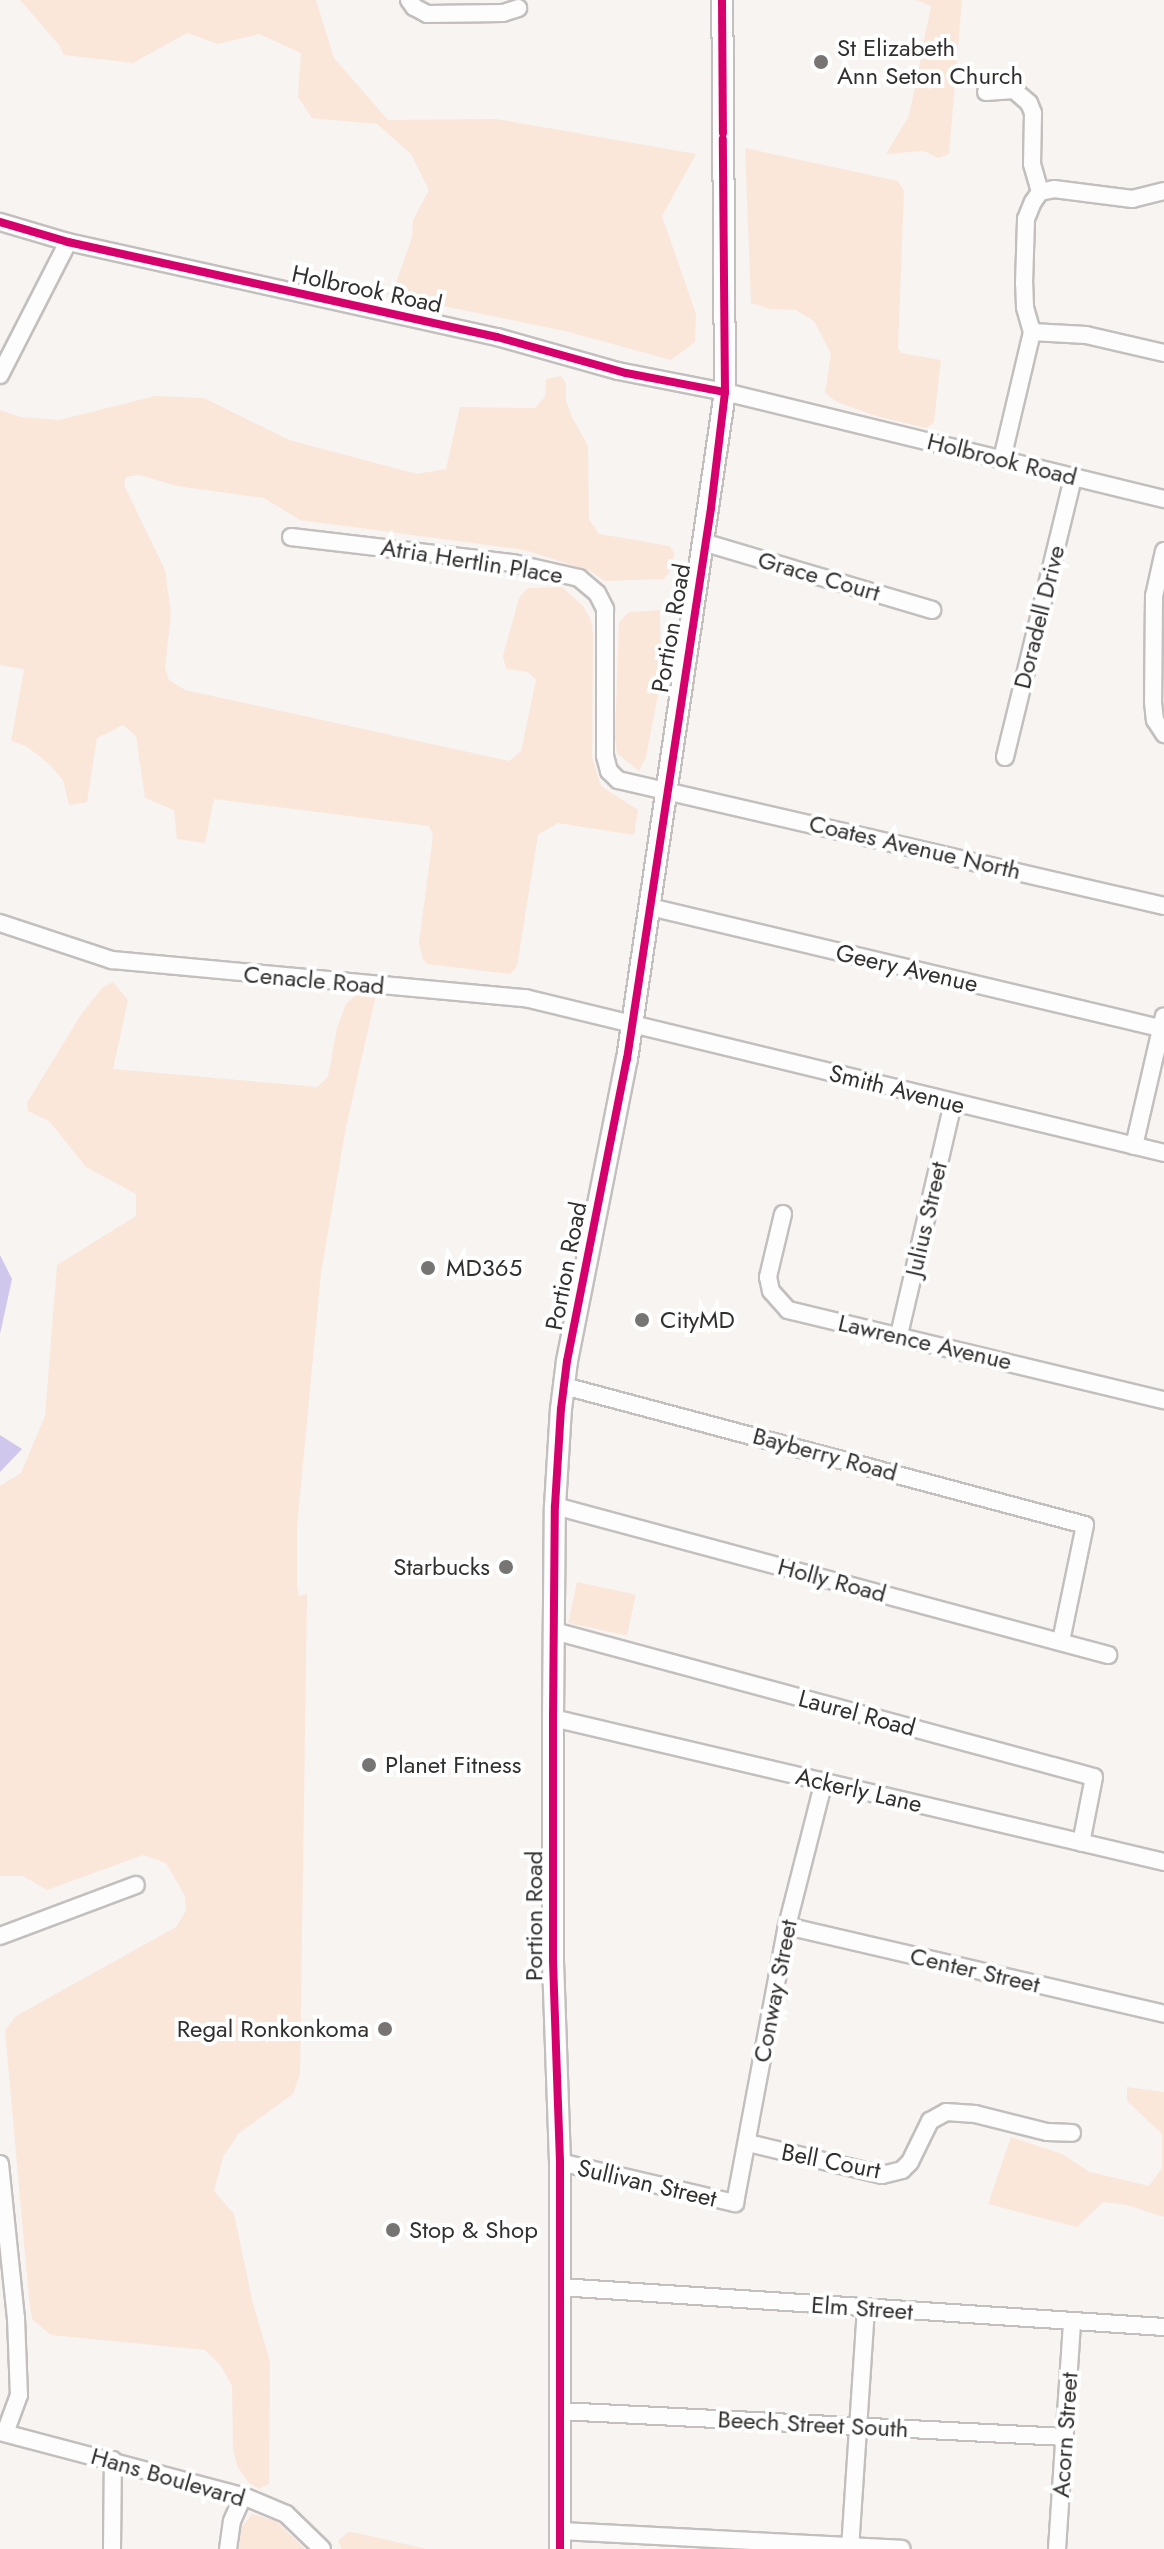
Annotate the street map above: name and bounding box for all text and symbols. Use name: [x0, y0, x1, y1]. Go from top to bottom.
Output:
place label: St Elizabeth Ann Seton Church: [837, 34, 1023, 90]
marker: St Elizabeth Ann Seton Church: [812, 53, 830, 71]
street label: Holbrook Road: [289, 259, 445, 319]
street label: Holbrook Road: [924, 427, 1080, 491]
street label: Atria Hertlin Place: [379, 532, 565, 590]
street label: Doradell Drive: [1007, 542, 1071, 692]
street label: Grace Court: [755, 545, 883, 607]
street label: Portion Road: [645, 561, 697, 695]
street label: Coates Avenue North: [806, 809, 1024, 885]
street label: Geery Avenue: [833, 938, 981, 998]
street label: Cenacle Road: [242, 959, 386, 1001]
street label: Smith Avenue: [826, 1058, 968, 1120]
street label: Julius Street: [899, 1159, 953, 1279]
street label: Portion Road: [539, 1199, 593, 1333]
place label: MD365: [446, 1254, 522, 1282]
marker: MD365: [417, 1257, 439, 1279]
place label: CityMD: [660, 1306, 735, 1334]
street label: Lawrence Avenue: [835, 1308, 1015, 1376]
marker: CityMD: [631, 1309, 653, 1331]
street label: Bayberry Road: [750, 1421, 900, 1487]
street label: Holly Road: [775, 1552, 889, 1608]
place label: Starbucks: [393, 1553, 490, 1581]
marker: Starbucks: [497, 1558, 515, 1576]
street label: Laurel Road: [795, 1684, 919, 1742]
place label: Planet Fitness: [385, 1751, 521, 1779]
marker: Planet Fitness: [360, 1756, 378, 1774]
street label: Ackerly Lane: [793, 1761, 925, 1819]
street label: Portion Road: [520, 1851, 548, 1981]
street label: Conway Street: [747, 1917, 803, 2065]
street label: Center Street: [907, 1941, 1043, 1999]
place label: Regal Ronkonkoma: [177, 2015, 369, 2043]
marker: Regal Ronkonkoma: [376, 2020, 394, 2038]
street label: Bell Court: [779, 2137, 883, 2185]
street label: Sullivan Street: [574, 2153, 720, 2213]
place label: Stop & Shop: [409, 2216, 538, 2244]
marker: Stop & Shop: [384, 2221, 402, 2239]
street label: Elm Street: [810, 2290, 914, 2326]
street label: Acorn Street: [1046, 2371, 1084, 2499]
street label: Beech Street South: [717, 2405, 909, 2443]
street label: Hans Boulevard: [88, 2441, 248, 2513]

